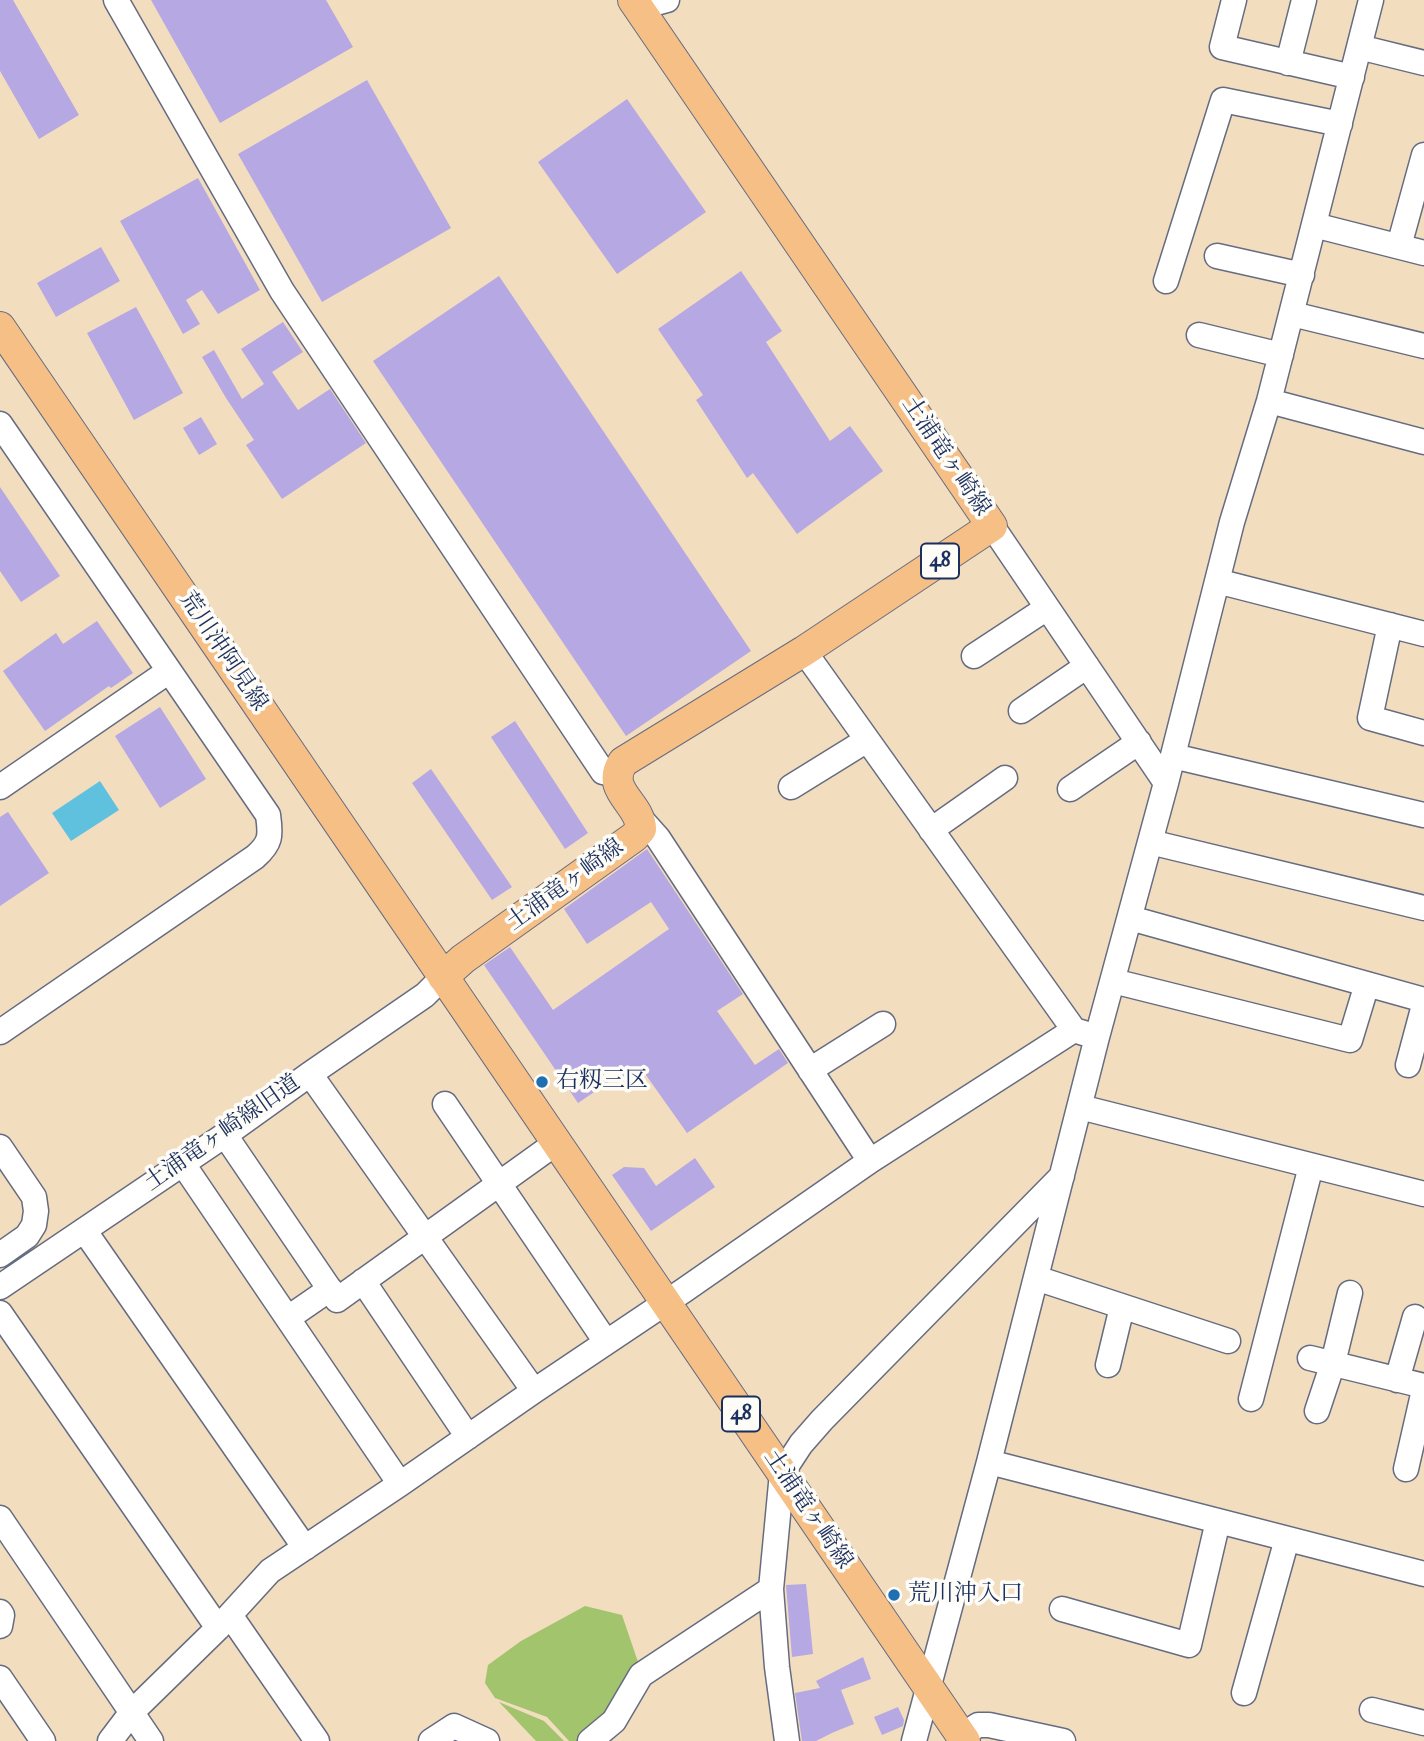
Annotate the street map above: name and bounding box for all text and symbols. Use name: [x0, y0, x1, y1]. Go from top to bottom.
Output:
street label: 土浦竜ヶ崎線: [895, 392, 995, 522]
road number: 48: [921, 544, 959, 578]
street label: 荒川沖阿見線: [172, 587, 272, 717]
street label: 土浦竜ヶ崎線: [502, 834, 630, 938]
place label: 右籾三区: [556, 1068, 648, 1096]
street label: 土浦竜ヶ崎線旧道: [140, 1070, 306, 1198]
marker: 右籾三区: [534, 1074, 550, 1090]
road number: 48: [722, 1396, 760, 1432]
street label: 土浦竜ヶ崎線: [757, 1445, 857, 1575]
place label: 荒川沖入口: [908, 1581, 1023, 1609]
marker: 荒川沖入口: [886, 1587, 902, 1603]

